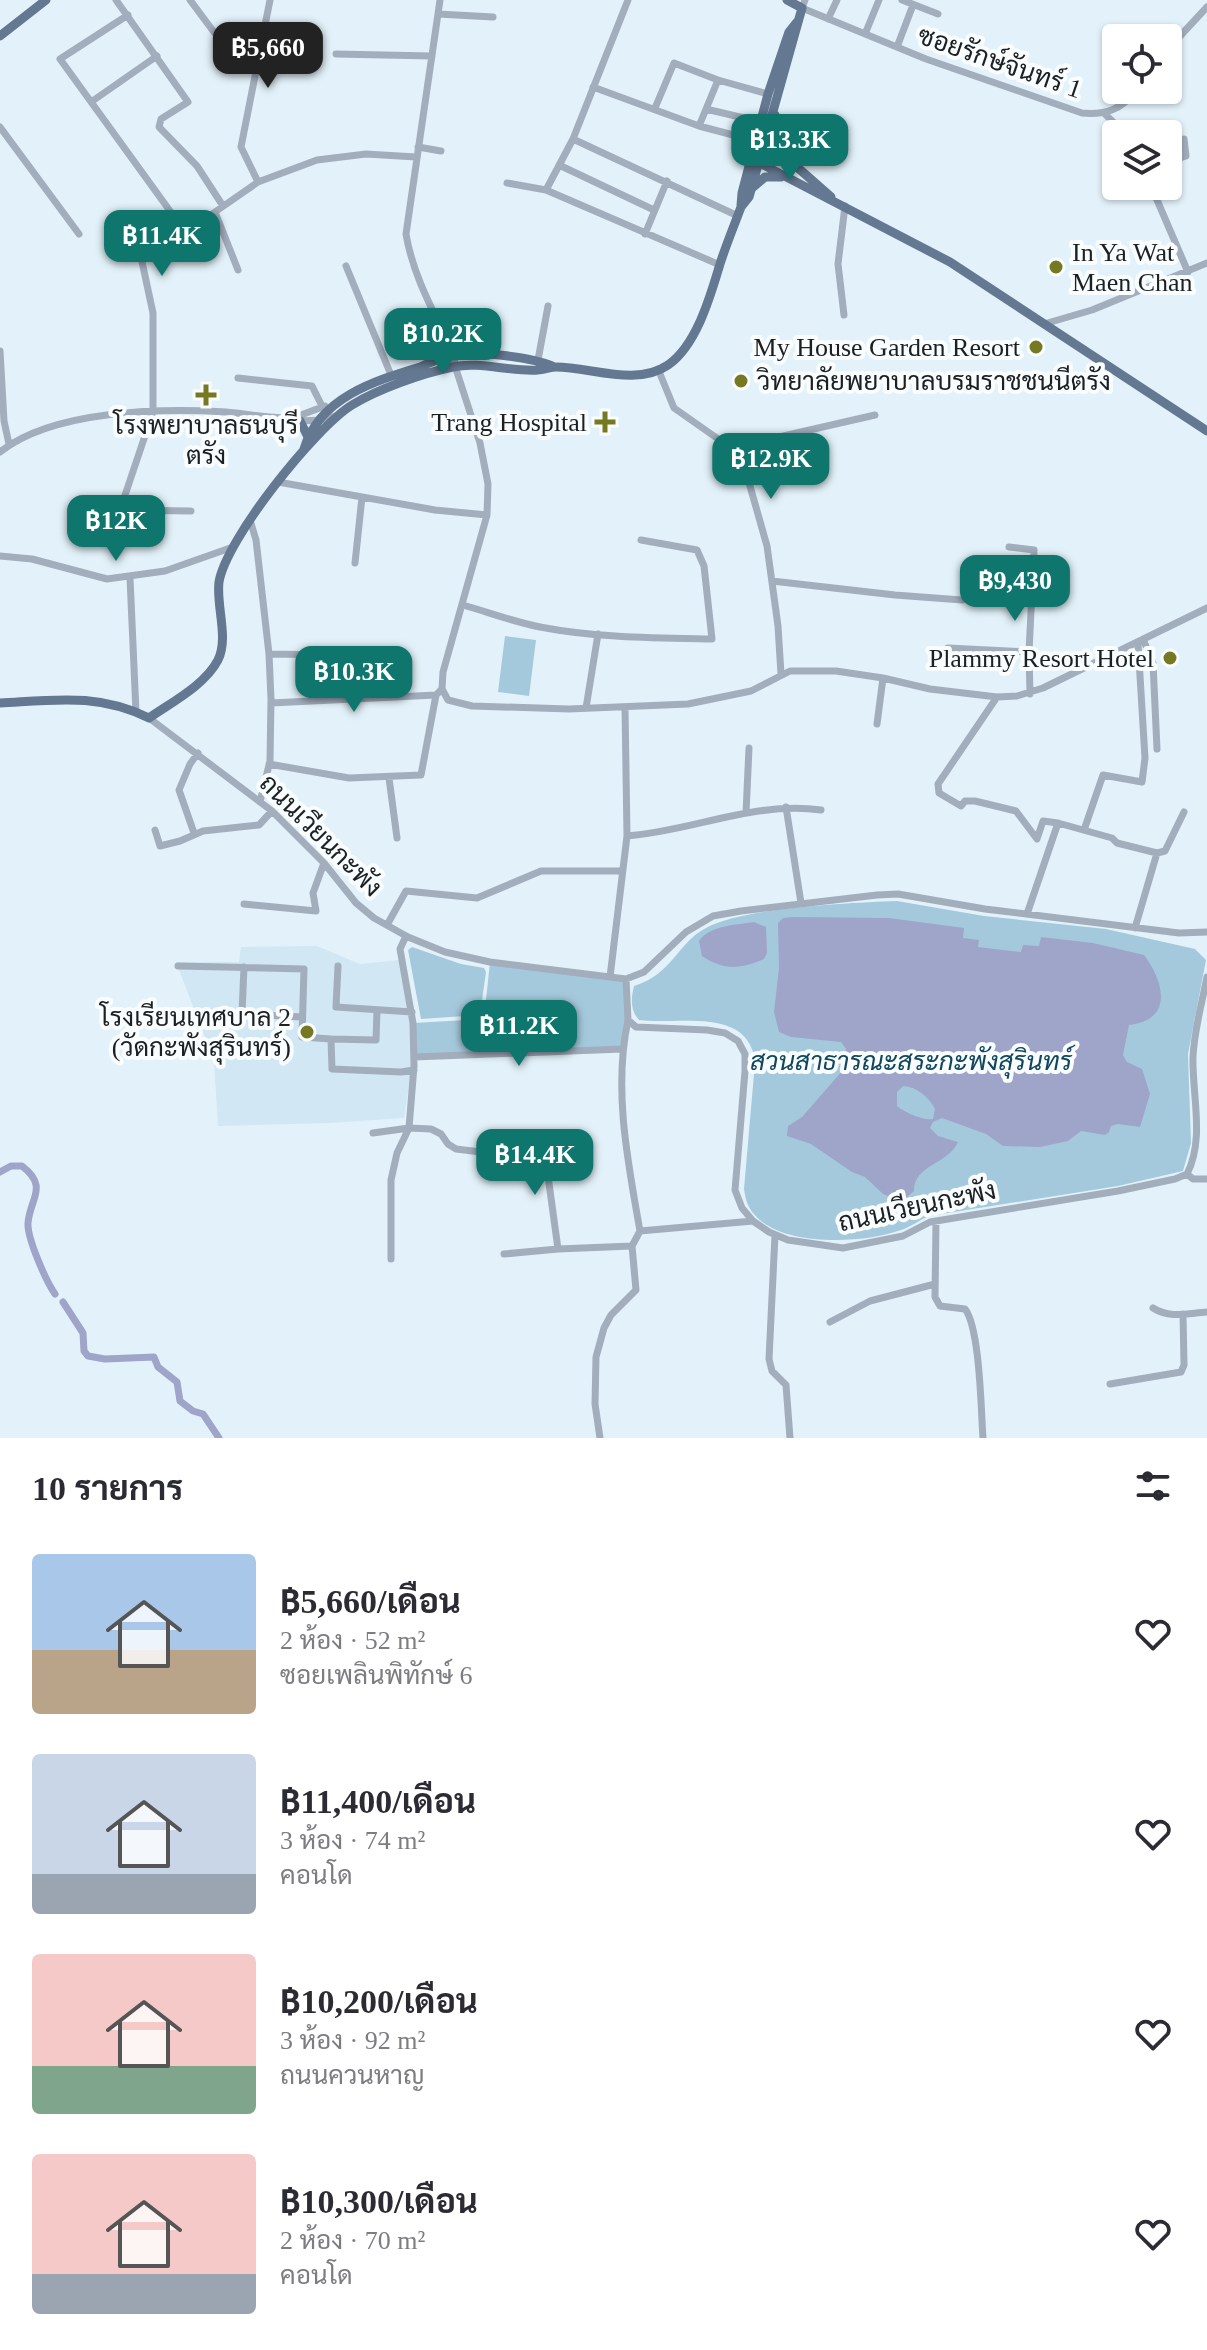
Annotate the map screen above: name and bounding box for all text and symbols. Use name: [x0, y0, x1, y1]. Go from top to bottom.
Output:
street label: ซอยรักษ์จันทร์ 1: [914, 18, 1087, 104]
pin: ฿5,660: [203, 22, 333, 90]
map controls: [1102, 24, 1182, 200]
button: locate: [1102, 24, 1182, 104]
text: ฿5,660: [231, 33, 305, 62]
pin: ฿13.3K: [725, 114, 855, 182]
button: layers: [1102, 120, 1182, 200]
text: ฿13.3K: [749, 125, 831, 154]
pin: ฿11.4K: [97, 210, 227, 278]
text: ฿11.4K: [122, 221, 202, 250]
place label: In Ya Wat Maen Chan: [1072, 238, 1193, 297]
marker: In Ya Wat Maen Chan: [1047, 258, 1065, 276]
pin: ฿10.2K: [378, 308, 508, 376]
text: ฿10.2K: [402, 319, 484, 348]
place label: My House Garden Resort: [754, 333, 1021, 362]
marker: My House Garden Resort: [1027, 338, 1045, 356]
place label: วิทยาลัยพยาบาลบรมราชชนนีตรัง: [756, 365, 1111, 396]
marker: วิทยาลัยพยาบาลบรมราชชนนีตรัง: [732, 372, 750, 390]
marker: โรงพยาบาลธนบุรี ตรัง: [195, 384, 217, 406]
place label: Trang Hospital: [431, 408, 587, 437]
place label: โรงพยาบาลธนบุรี ตรัง: [112, 409, 298, 470]
marker: Trang Hospital: [594, 411, 616, 433]
pin: ฿12.9K: [706, 433, 836, 501]
text: ฿12.9K: [730, 444, 812, 473]
pin: ฿12K: [69, 495, 163, 563]
text: ฿12K: [85, 506, 147, 535]
pin: ฿9,430: [950, 555, 1080, 623]
text: ฿9,430: [978, 566, 1052, 595]
place label: Plammy Resort Hotel: [929, 644, 1154, 673]
pin: ฿10.3K: [289, 646, 419, 714]
marker: Plammy Resort Hotel: [1161, 649, 1179, 667]
text: ฿10.3K: [313, 657, 395, 686]
street label: ถนนเวียนกะพัง: [254, 767, 389, 902]
pin: ฿11.2K: [454, 1000, 584, 1068]
place label: โรงเรียนเทศบาล 2 (วัดกะพังสุรินทร์): [98, 1001, 291, 1065]
text: ฿11.2K: [479, 1011, 559, 1040]
marker: โรงเรียนเทศบาล 2 (วัดกะพังสุรินทร์): [298, 1023, 316, 1041]
park label: สวนสาธารณะสระกะพังสุรินทร์: [750, 1044, 1076, 1079]
pin: ฿14.4K: [470, 1129, 600, 1197]
text: ฿14.4K: [494, 1140, 576, 1169]
street label: ถนนเวียนกะพัง: [835, 1174, 999, 1237]
icon: filters: [1131, 1464, 1175, 1508]
text: 10 รายการ: [32, 1470, 183, 1507]
text: ฿5,660/เดือน: [280, 1583, 461, 1620]
icon: home: [96, 1586, 192, 1682]
icon: heart: [1131, 1612, 1175, 1656]
text: 2 ห้อง · 52 m²: [280, 1626, 425, 1655]
text: ซอยเพลินพิทักษ์ 6: [280, 1661, 472, 1690]
text: ฿11,400/เดือน: [280, 1783, 476, 1820]
icon: home: [96, 1786, 192, 1882]
icon: heart: [1131, 1812, 1175, 1856]
text: 3 ห้อง · 74 m²: [280, 1826, 425, 1855]
text: คอนโด: [280, 1861, 353, 1890]
text: ฿10,200/เดือน: [280, 1983, 478, 2020]
icon: home: [96, 1986, 192, 2082]
icon: heart: [1131, 2012, 1175, 2056]
text: 3 ห้อง · 92 m²: [280, 2026, 425, 2055]
text: ถนนควนหาญ: [280, 2061, 425, 2090]
text: ฿10,300/เดือน: [280, 2183, 478, 2220]
icon: home: [96, 2186, 192, 2282]
icon: heart: [1131, 2212, 1175, 2256]
text: 2 ห้อง · 70 m²: [280, 2226, 425, 2255]
text: คอนโด: [280, 2261, 353, 2290]

